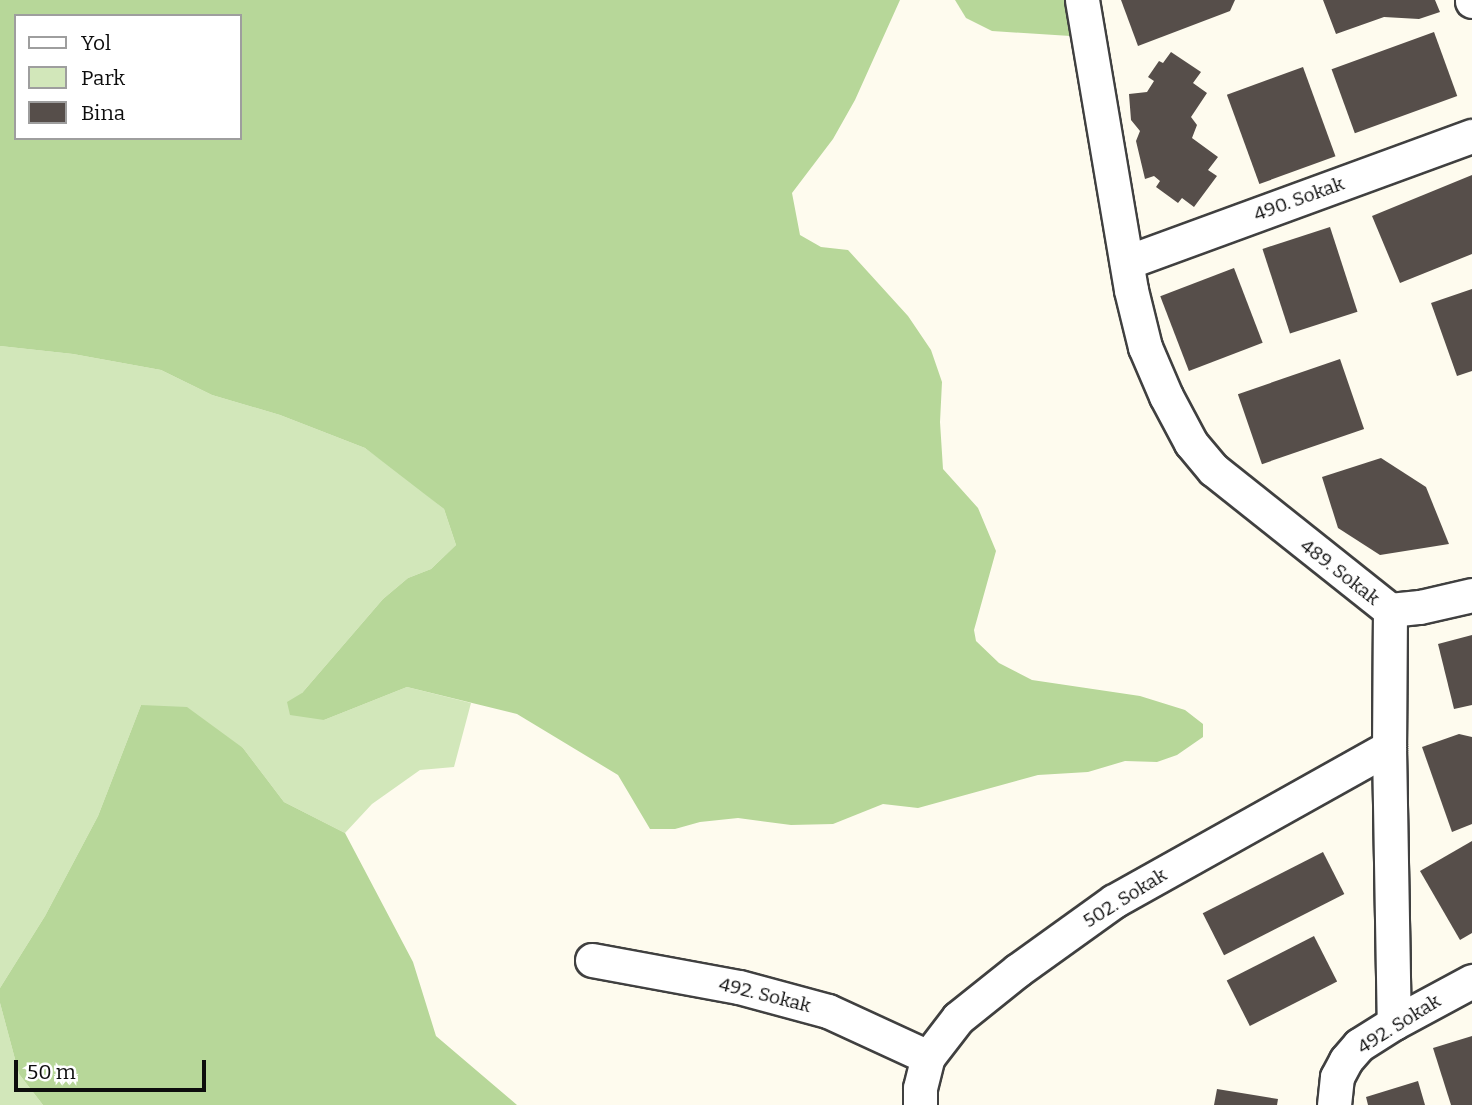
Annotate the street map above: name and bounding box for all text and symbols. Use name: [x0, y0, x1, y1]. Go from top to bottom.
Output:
legend: [14, 14, 242, 140]
text: Yol: [81, 30, 111, 56]
text: Park: [81, 65, 125, 91]
text: Bina: [81, 100, 125, 126]
street label: 490. Sokak: [1251, 172, 1347, 226]
street label: 489. Sokak: [1296, 534, 1384, 610]
street label: 502. Sokak: [1079, 863, 1171, 933]
street label: 492. Sokak: [717, 973, 813, 1017]
street label: 492. Sokak: [1353, 989, 1445, 1059]
scale bar: [18, 1046, 210, 1090]
text: 50 m: [27, 1059, 76, 1085]

